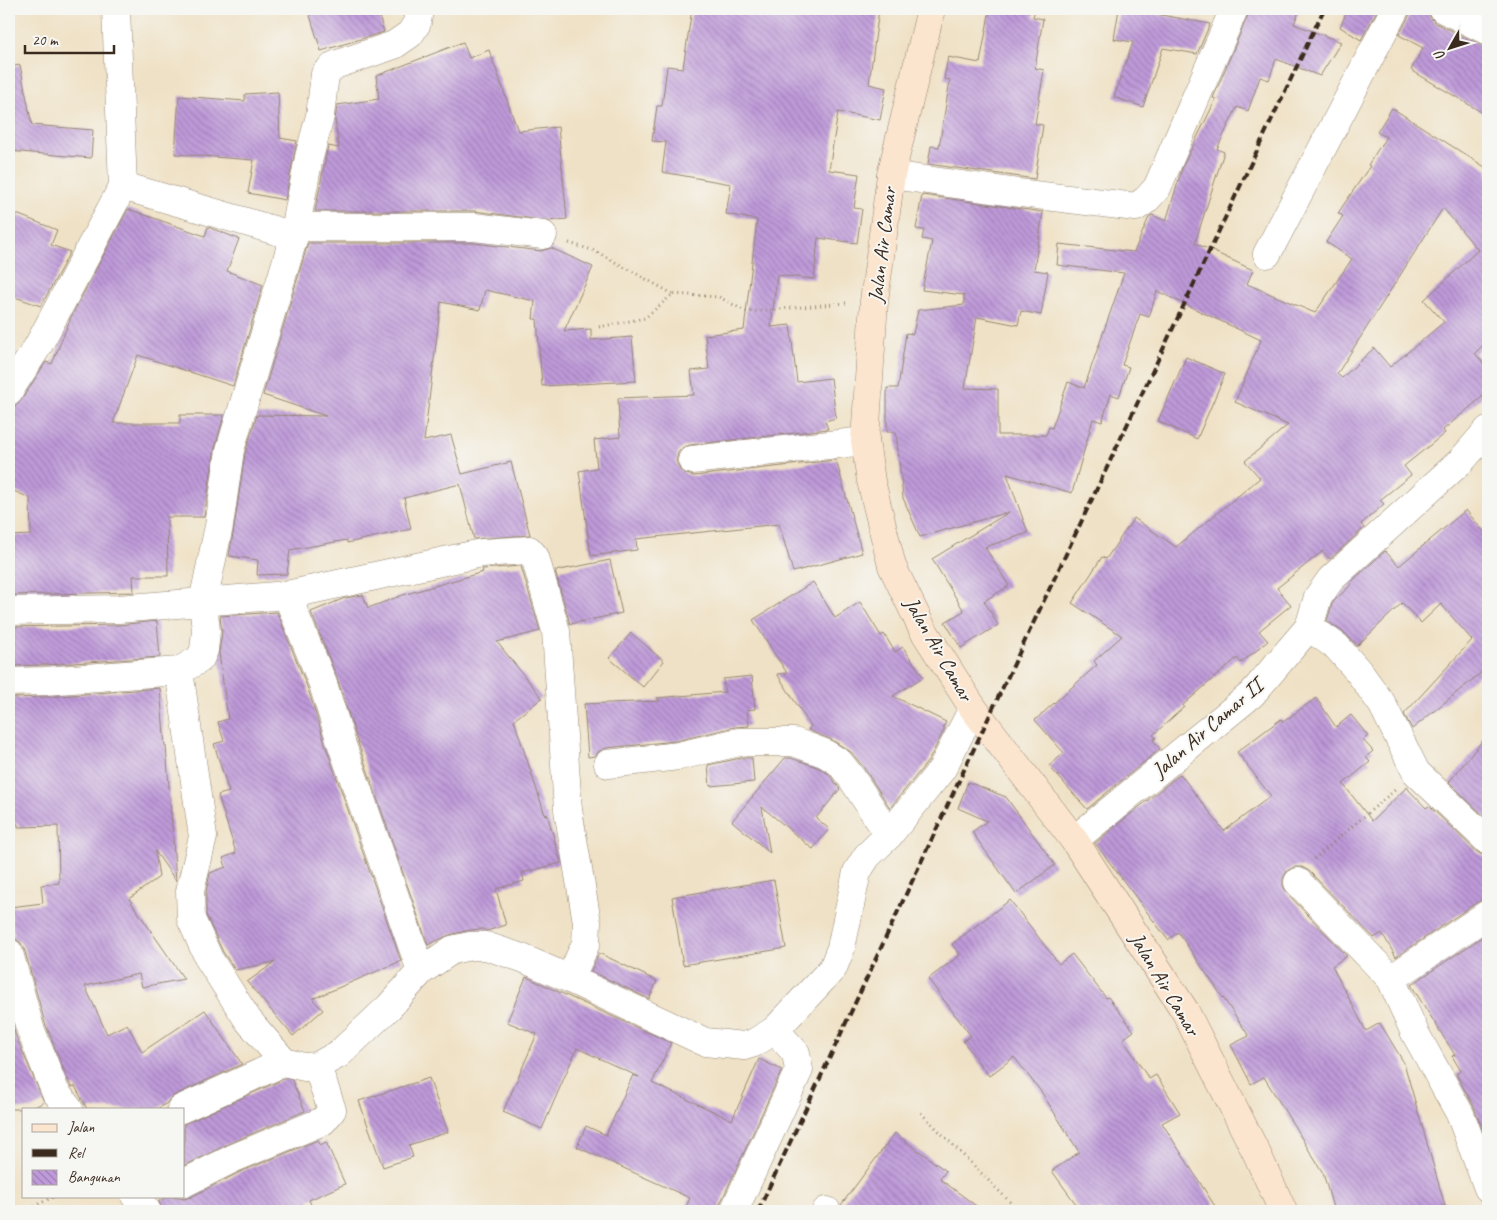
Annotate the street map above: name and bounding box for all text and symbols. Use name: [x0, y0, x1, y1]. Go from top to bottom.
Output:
scale bar: [25, 22, 114, 54]
north arrow: [1424, 22, 1474, 72]
text: 20 m: [32, 31, 59, 50]
text: U: [1430, 45, 1449, 64]
street label: Jalan Air Camar: [862, 185, 902, 305]
street label: Jalan Air Camar: [898, 591, 980, 707]
street label: Jalan Air Camar II: [1146, 670, 1271, 784]
street label: Jalan Air Camar: [1124, 927, 1207, 1042]
legend: [22, 1108, 185, 1198]
text: Jalan: [67, 1118, 95, 1137]
text: Rel: [68, 1144, 86, 1163]
text: Bangunan: [68, 1168, 121, 1187]

